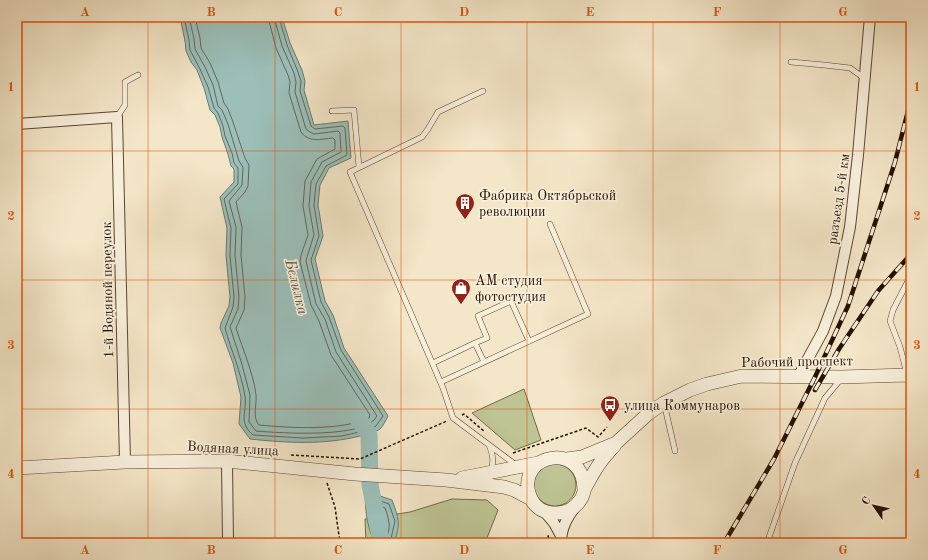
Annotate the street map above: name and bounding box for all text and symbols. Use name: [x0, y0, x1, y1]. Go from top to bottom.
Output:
text: A: [80, 6, 90, 19]
text: B: [206, 6, 216, 19]
text: C: [334, 6, 342, 19]
text: D: [459, 6, 469, 19]
text: E: [586, 6, 595, 19]
text: F: [713, 6, 722, 19]
text: G: [838, 6, 848, 19]
text: 1: [7, 81, 15, 94]
text: 1: [913, 81, 921, 94]
street label: разъезд 5-й км: [826, 153, 852, 245]
place label: Фабрика Октябрьской революции: [479, 189, 616, 219]
building icon: Фабрика Октябрьской революции: [454, 192, 476, 220]
text: 2: [7, 210, 15, 223]
text: 2: [913, 210, 921, 223]
street label: 1-й Водяной переулок: [100, 222, 116, 358]
water label: Белилка: [281, 257, 310, 316]
place label: АМ студия фотостудия: [475, 274, 546, 305]
shop icon: АМ студия фотостудия: [450, 277, 472, 305]
text: 3: [7, 339, 15, 352]
text: 3: [913, 339, 921, 352]
street label: Рабочий проспект: [741, 354, 854, 370]
bus stop icon: улица Коммунаров: [599, 394, 621, 422]
place label: улица Коммунаров: [624, 399, 740, 413]
street label: Водяная улица: [187, 440, 279, 458]
text: 4: [7, 468, 15, 481]
text: 4: [913, 468, 921, 481]
north arrow: [854, 486, 894, 526]
text: С: [860, 495, 874, 507]
text: A: [80, 544, 90, 557]
text: B: [206, 544, 216, 557]
text: C: [334, 544, 342, 557]
text: D: [459, 544, 469, 557]
text: E: [586, 544, 595, 557]
text: F: [713, 544, 722, 557]
text: G: [838, 544, 848, 557]

